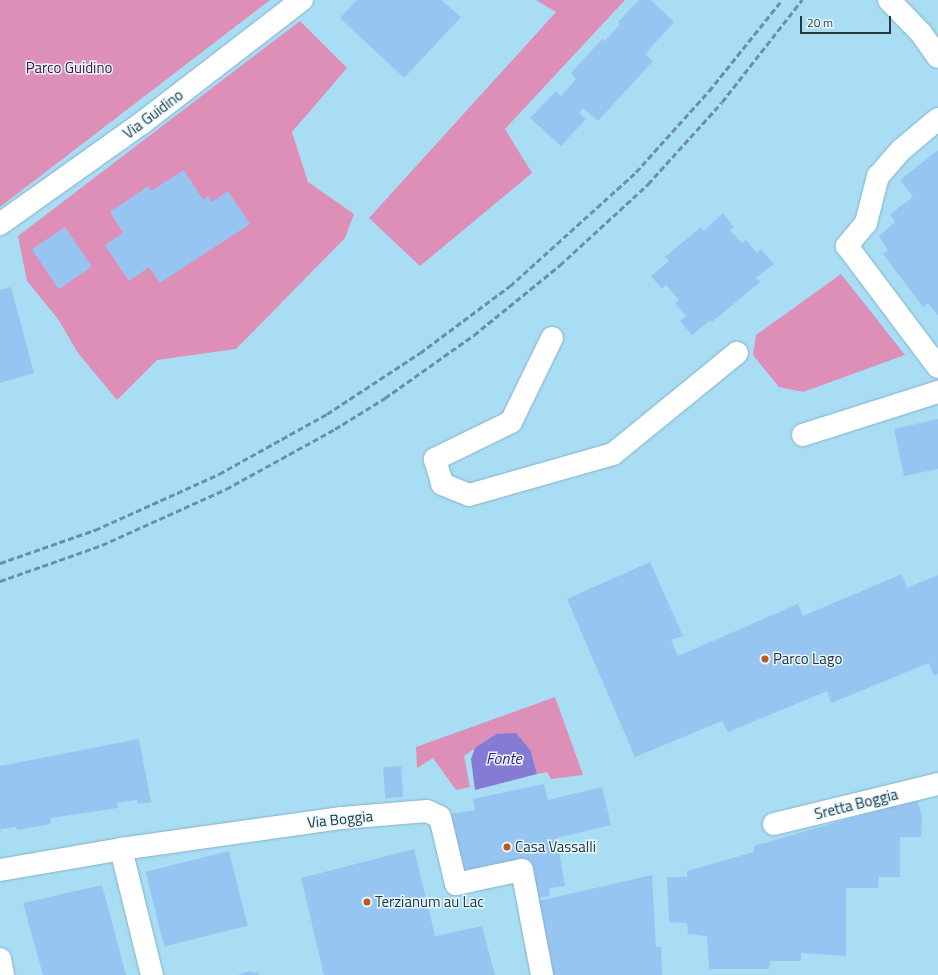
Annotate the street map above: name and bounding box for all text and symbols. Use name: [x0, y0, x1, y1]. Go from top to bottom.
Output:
scale bar: [802, 8, 893, 34]
text: 20 m: [807, 13, 833, 32]
park label: Parco Guidino: [26, 59, 112, 77]
street label: Via Guidino: [119, 86, 187, 142]
place label: Parco Lago: [773, 650, 842, 668]
marker: Parco Lago: [760, 654, 770, 664]
water label: Fonte: [486, 748, 522, 768]
street label: Sretta Boggia: [812, 785, 900, 823]
street label: Via Boggia: [306, 807, 374, 831]
place label: Casa Vassalli: [515, 838, 596, 856]
marker: Casa Vassalli: [502, 842, 512, 852]
place label: Terzianum au Lac: [375, 893, 484, 911]
marker: Terzianum au Lac: [362, 897, 372, 907]

